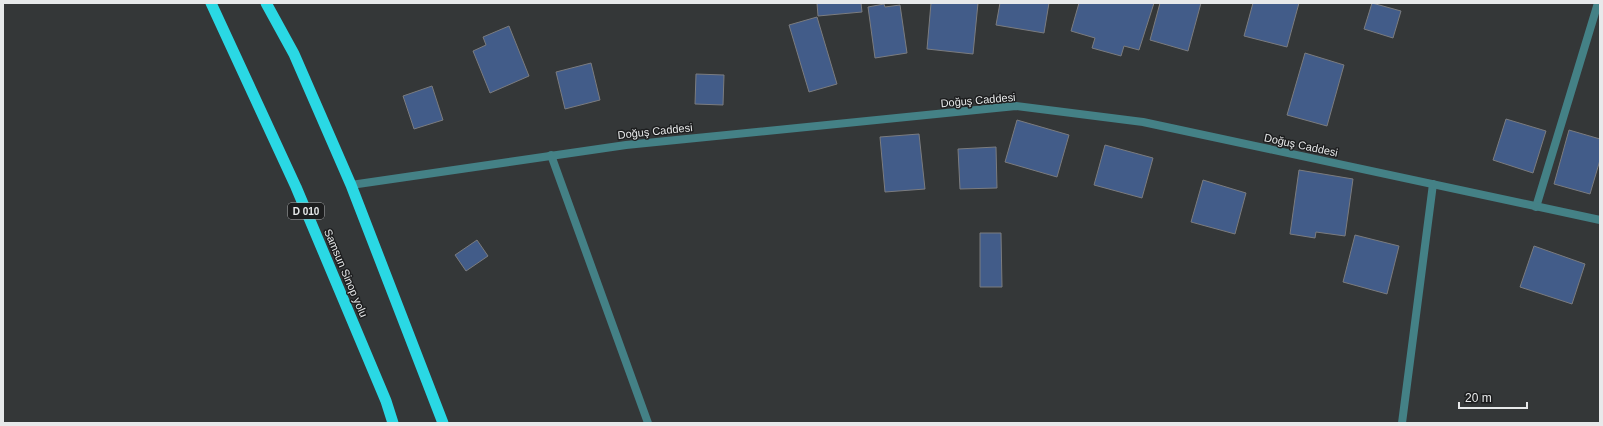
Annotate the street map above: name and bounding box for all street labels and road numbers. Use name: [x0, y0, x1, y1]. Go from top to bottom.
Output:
street label: Doğuş Caddesi: [940, 91, 1016, 109]
street label: Doğuş Caddesi: [617, 121, 693, 141]
street label: Doğuş Caddesi: [1263, 131, 1339, 159]
road number: D 010: [288, 203, 324, 219]
street label: Samsun Sinop yolu: [322, 227, 370, 319]

